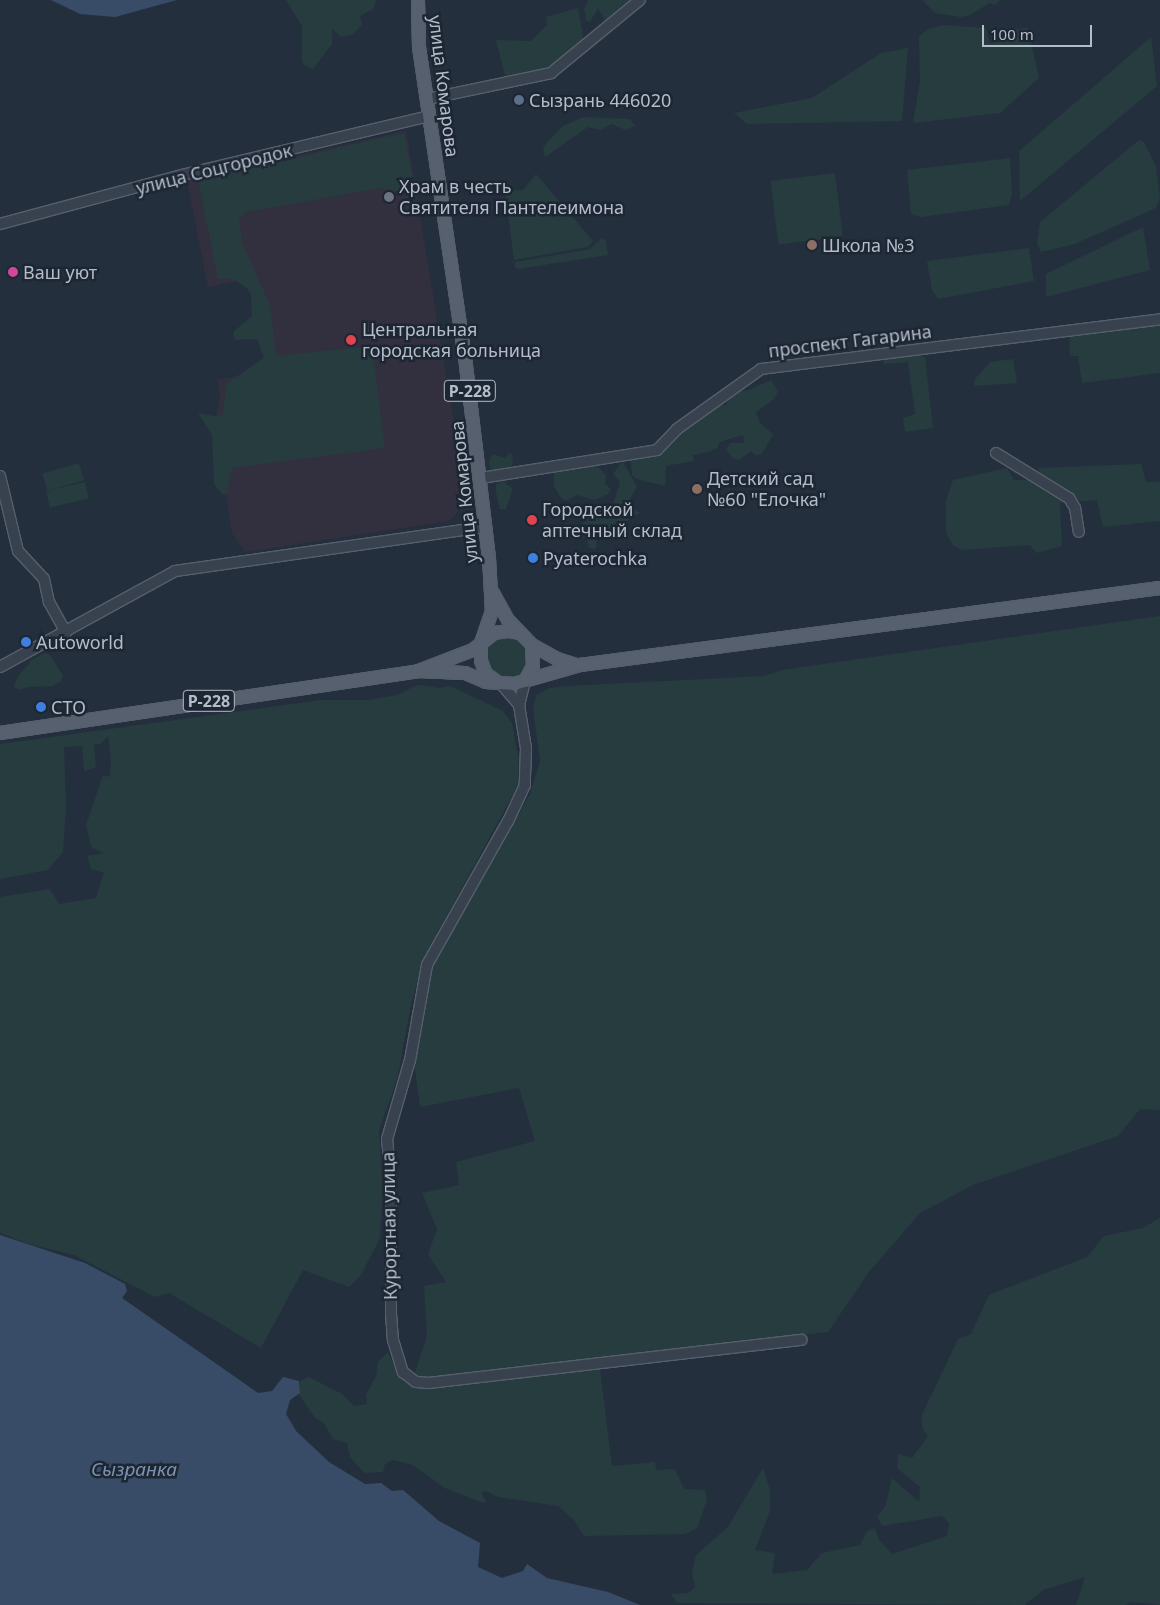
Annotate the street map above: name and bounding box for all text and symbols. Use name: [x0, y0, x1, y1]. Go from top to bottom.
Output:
street label: улица Комарова: [425, 14, 463, 158]
scale bar: [985, 15, 1095, 47]
text: 100 m: [990, 24, 1034, 44]
place label: Сызрань 446020: [529, 89, 671, 111]
marker: Сызрань 446020: [513, 94, 525, 106]
street label: улица Соцгородок: [134, 139, 294, 199]
place label: Храм в честь Святителя Пантелеимона: [399, 176, 624, 218]
marker: Храм в честь Святителя Пантелеимона: [383, 191, 395, 203]
place label: Школа №3: [822, 234, 914, 256]
marker: Школа №3: [806, 239, 818, 251]
place label: Ваш уют: [23, 261, 97, 283]
marker: Ваш уют: [7, 266, 19, 278]
place label: Центральная городская больница: [362, 319, 541, 362]
street label: проспект Гагарина: [767, 320, 933, 362]
marker: Центральная городская больница: [344, 333, 358, 347]
road number: Р-228: [444, 378, 496, 404]
street label: улица Комарова: [446, 420, 482, 564]
place label: Детский сад №60 "Елочка": [707, 468, 826, 510]
marker: Детский сад №60 "Елочка": [691, 483, 703, 495]
place label: Городской аптечный склад: [542, 499, 682, 542]
marker: Городской аптечный склад: [526, 514, 538, 526]
place label: Pyaterochka: [543, 547, 647, 569]
marker: Pyaterochka: [527, 552, 539, 564]
place label: Autoworld: [36, 631, 124, 653]
marker: Autoworld: [20, 636, 32, 648]
road number: Р-228: [183, 688, 235, 714]
place label: СТО: [51, 696, 86, 718]
marker: СТО: [35, 701, 47, 713]
street label: Курортная улица: [377, 1152, 401, 1300]
water label: Сызранка: [91, 1459, 177, 1481]

